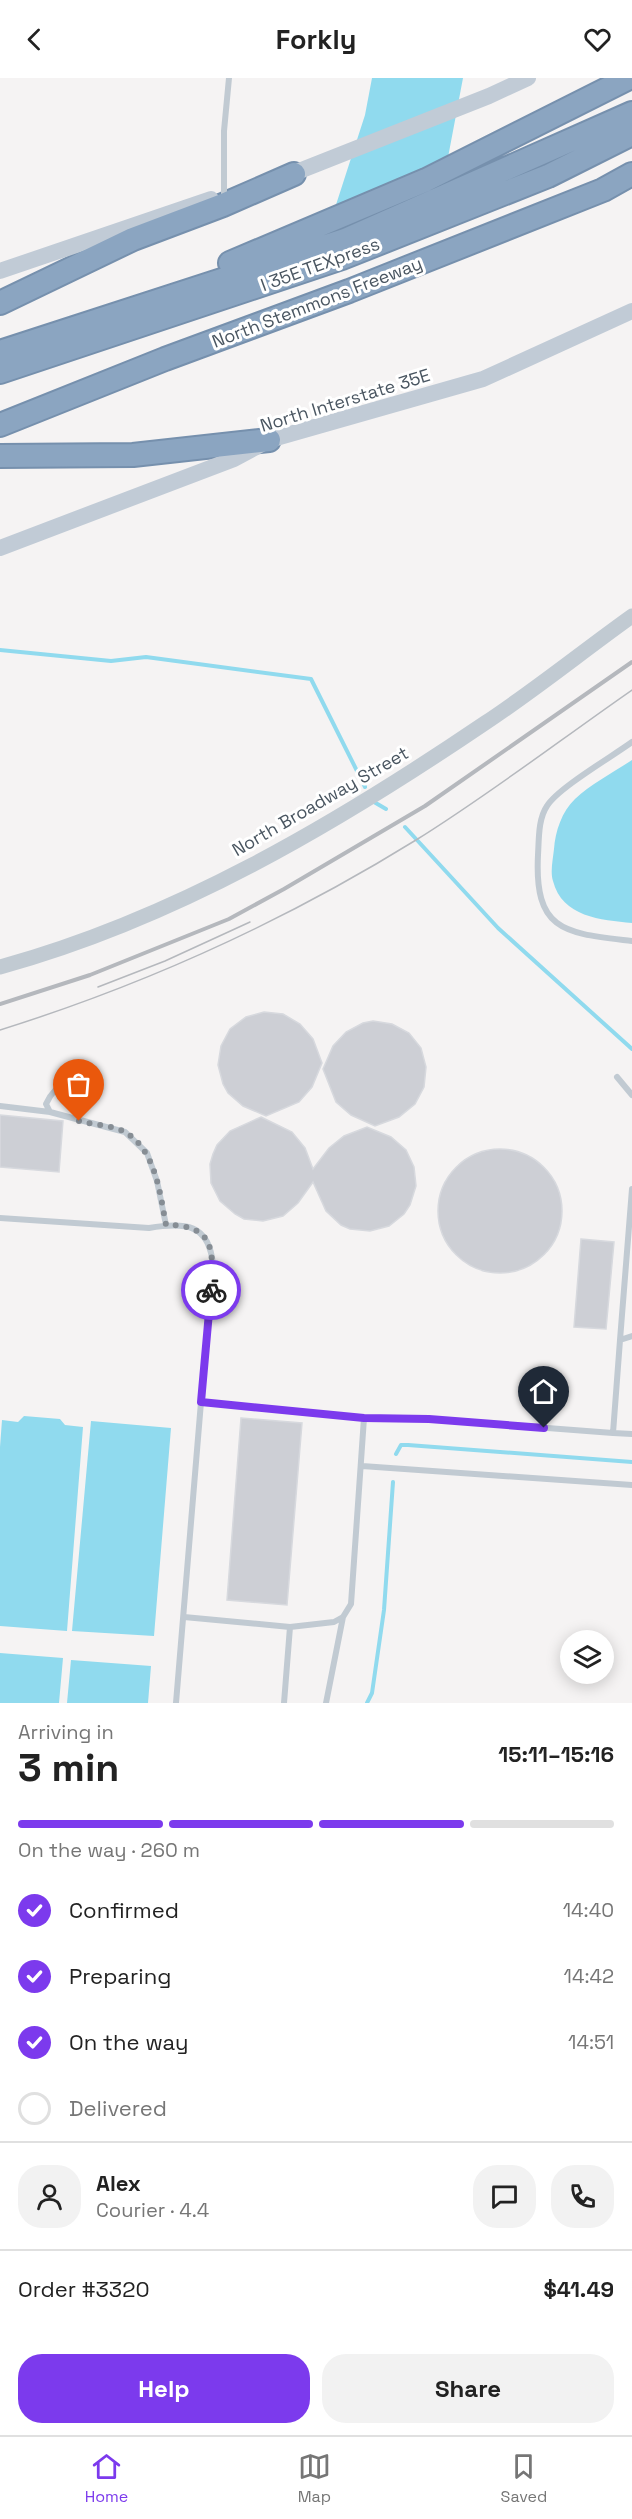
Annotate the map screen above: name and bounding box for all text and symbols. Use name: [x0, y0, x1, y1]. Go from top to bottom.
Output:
text: Forkly: [276, 22, 356, 57]
icon: back: [18, 23, 51, 56]
icon: heart: [581, 23, 614, 56]
street label: I 35E TEXpress: [257, 232, 383, 296]
street label: North Stemmons Freeway: [209, 251, 425, 353]
street label: North Interstate 35E: [257, 363, 433, 437]
street label: North Broadway Street: [228, 741, 412, 861]
pin: [53, 1059, 104, 1121]
icon: bag: [62, 1068, 95, 1101]
courier: [181, 1260, 241, 1320]
icon: bike: [195, 1274, 228, 1307]
pin: [518, 1366, 569, 1428]
icon: home: [527, 1375, 560, 1408]
map controls: [560, 1630, 614, 1684]
button: layers: [560, 1630, 614, 1684]
text: Arriving in: [18, 1719, 114, 1745]
text: 15:11–15:16: [498, 1740, 614, 1768]
text: 3 min: [18, 1743, 119, 1792]
text: On the way · 260 m: [18, 1837, 200, 1863]
icon: check: [18, 1894, 51, 1927]
text: Confirmed: [69, 1896, 179, 1924]
text: 14:40: [563, 1897, 614, 1923]
icon: check: [18, 1960, 51, 1993]
text: Preparing: [69, 1962, 171, 1990]
text: 14:42: [564, 1963, 614, 1989]
icon: check: [18, 2026, 51, 2059]
text: On the way: [69, 2028, 188, 2056]
text: 14:51: [568, 2029, 614, 2055]
text: Delivered: [69, 2094, 167, 2122]
button: person: [18, 2165, 81, 2228]
button: chat: [473, 2165, 536, 2228]
button: phone: [551, 2165, 614, 2228]
text: Alex: [96, 2169, 141, 2197]
text: Courier · 4.4: [96, 2197, 209, 2223]
text: Order #3320: [18, 2275, 150, 2303]
text: $41.49: [543, 2275, 614, 2303]
button: Help: [18, 2354, 310, 2423]
button: Share: [322, 2354, 614, 2423]
tab: Home: [85, 2450, 128, 2507]
tab: Map: [298, 2450, 331, 2507]
tab: Saved: [501, 2450, 547, 2507]

